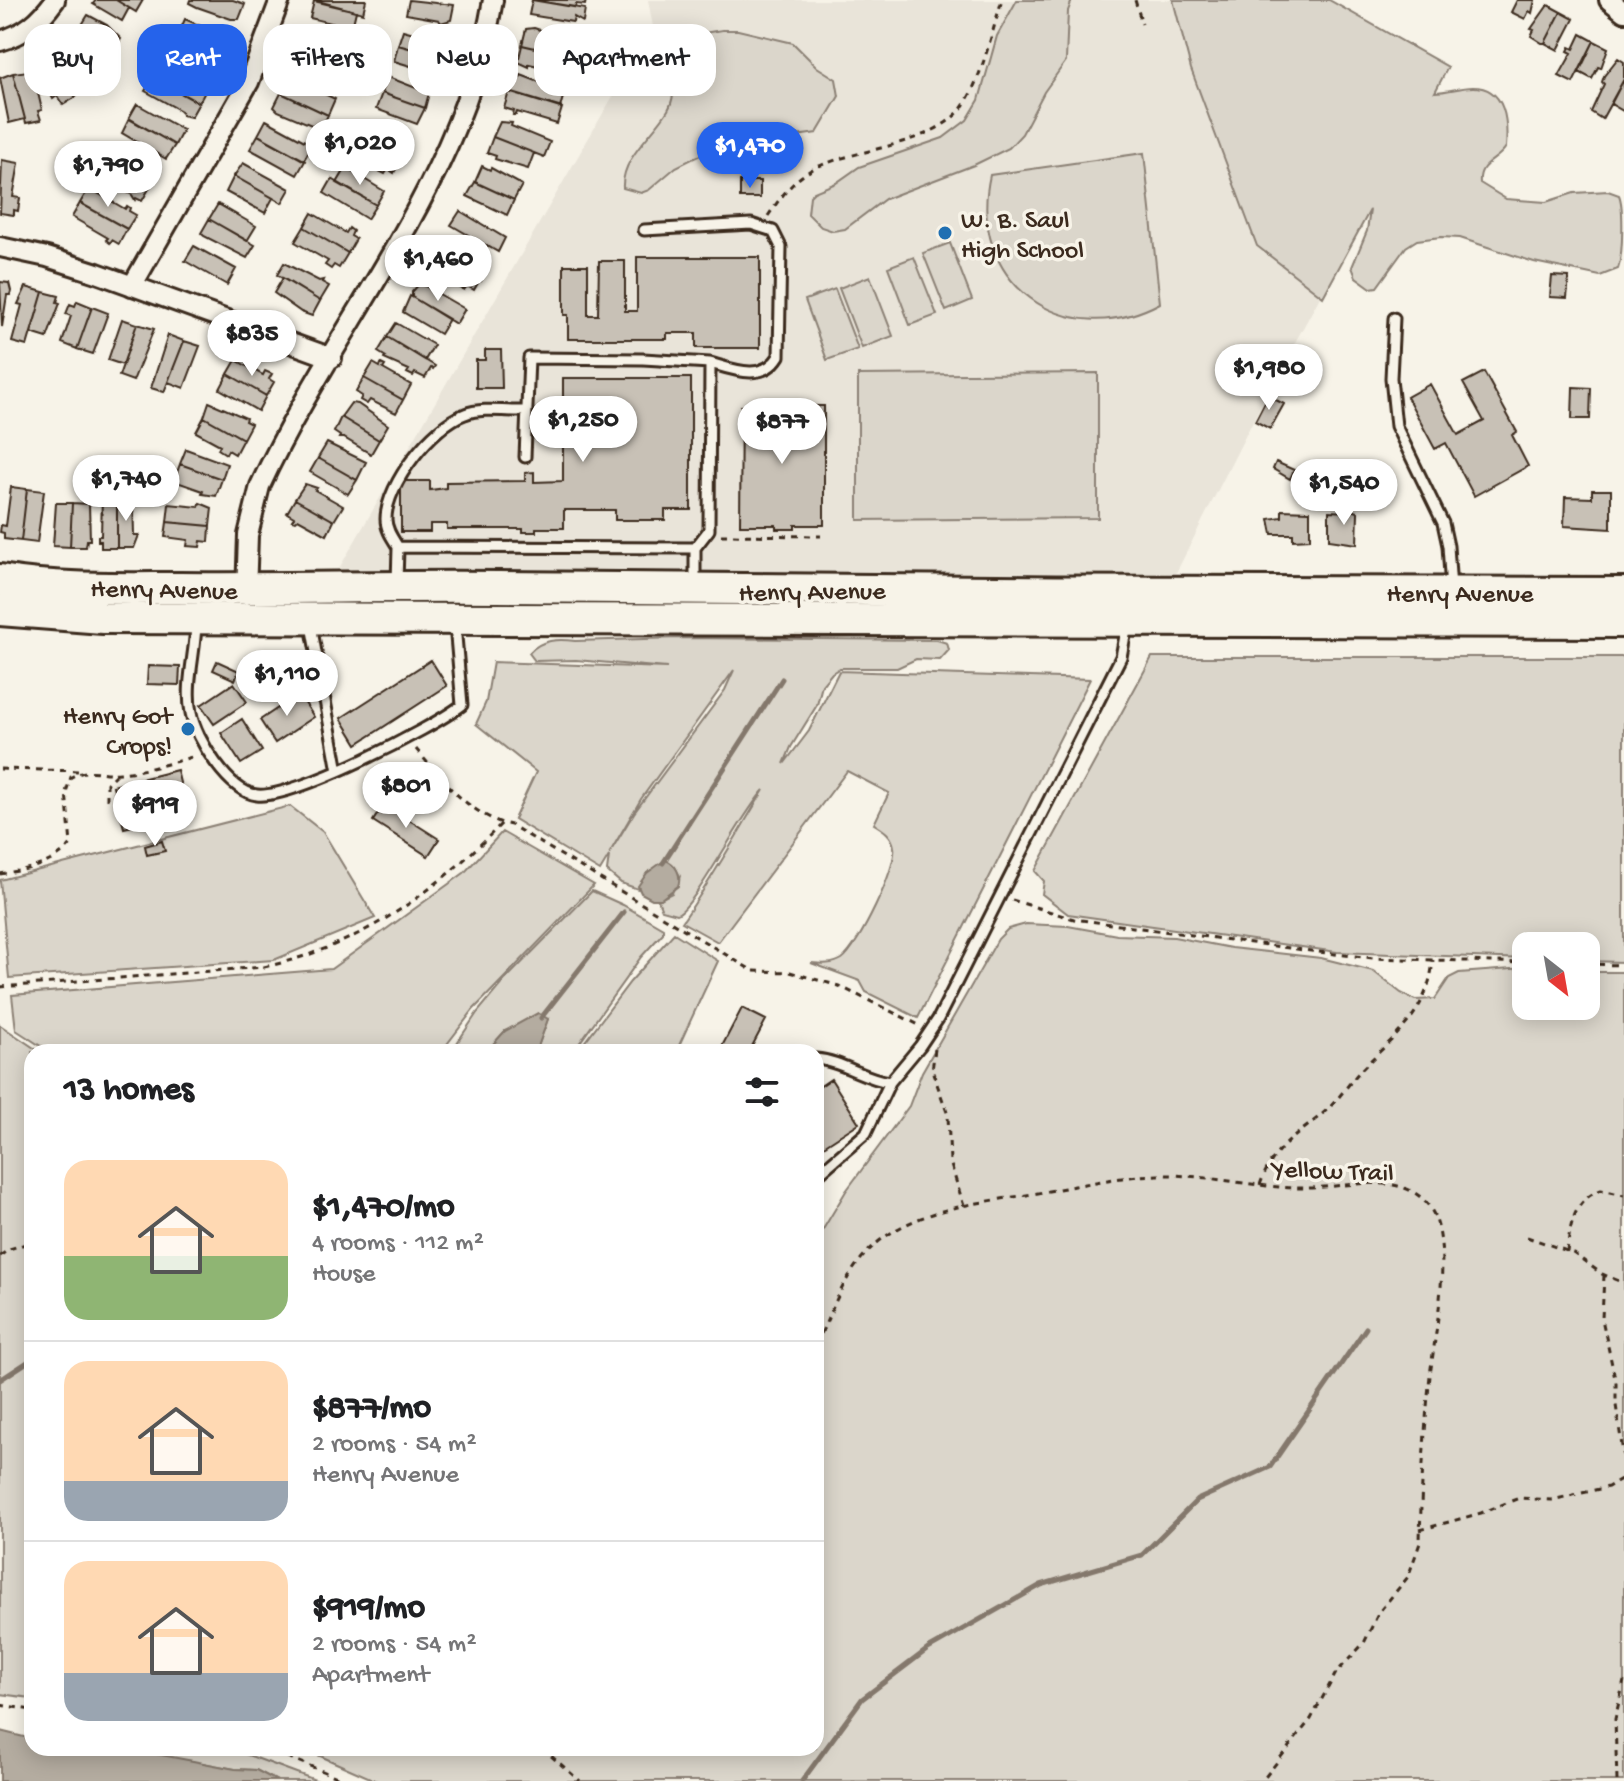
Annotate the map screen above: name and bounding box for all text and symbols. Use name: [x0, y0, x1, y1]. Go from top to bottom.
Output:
chip: Buy: [24, 24, 121, 96]
chip: Rent: [137, 24, 247, 96]
chip: Filters: [263, 24, 392, 96]
chip: New: [408, 24, 518, 96]
chip: Apartment: [534, 24, 716, 96]
pin: $1,020: [295, 119, 425, 187]
pin: $1,470: [685, 122, 815, 190]
text: $1,020: [324, 129, 396, 160]
text: $1,470: [715, 132, 785, 163]
pin: $1,790: [43, 141, 173, 209]
text: $1,790: [72, 151, 144, 182]
place label: W. B. Saul High School: [961, 207, 1084, 268]
marker: W. B. Saul High School: [936, 224, 954, 242]
pin: $1,460: [373, 235, 503, 303]
text: $1,460: [403, 245, 473, 276]
pin: $835: [205, 310, 299, 378]
text: $835: [225, 320, 279, 351]
pin: $1,980: [1204, 344, 1334, 412]
text: $1,980: [1233, 354, 1305, 385]
pin: $1,250: [518, 396, 648, 464]
pin: $877: [735, 398, 829, 466]
text: $1,250: [547, 406, 619, 437]
text: $877: [756, 408, 808, 439]
pin: $1,740: [61, 455, 191, 523]
pin: $1,540: [1279, 459, 1409, 527]
text: $1,740: [91, 465, 161, 496]
text: $1,540: [1308, 469, 1380, 500]
street label: Henry Avenue: [90, 576, 238, 609]
street label: Henry Avenue: [738, 578, 886, 611]
street label: Henry Avenue: [1387, 581, 1534, 612]
pin: $1,110: [222, 650, 352, 718]
text: $1,110: [254, 660, 320, 691]
place label: Henry Got Crops!: [63, 703, 174, 764]
marker: Henry Got Crops!: [179, 720, 197, 738]
pin: $801: [359, 762, 453, 830]
text: $801: [380, 772, 432, 803]
pin: $919: [108, 780, 202, 848]
text: $919: [131, 790, 179, 821]
north arrow: [1512, 932, 1600, 1020]
map controls: [1512, 932, 1600, 1020]
icon: filters: [740, 1070, 784, 1114]
text: 13 homes: [64, 1072, 194, 1112]
street label: Yellow Trail: [1269, 1156, 1394, 1191]
text: $1,470/mo: [312, 1189, 455, 1229]
icon: home: [128, 1192, 224, 1288]
text: 4 rooms · 112 m²: [312, 1229, 484, 1260]
text: House: [312, 1260, 376, 1291]
text: $877/mo: [312, 1390, 431, 1430]
icon: home: [128, 1393, 224, 1489]
text: 2 rooms · 54 m²: [312, 1430, 477, 1461]
text: Henry Avenue: [312, 1461, 459, 1492]
text: $919/mo: [312, 1590, 425, 1630]
icon: home: [128, 1593, 224, 1689]
text: 2 rooms · 54 m²: [312, 1630, 477, 1661]
text: Apartment: [312, 1661, 429, 1692]

